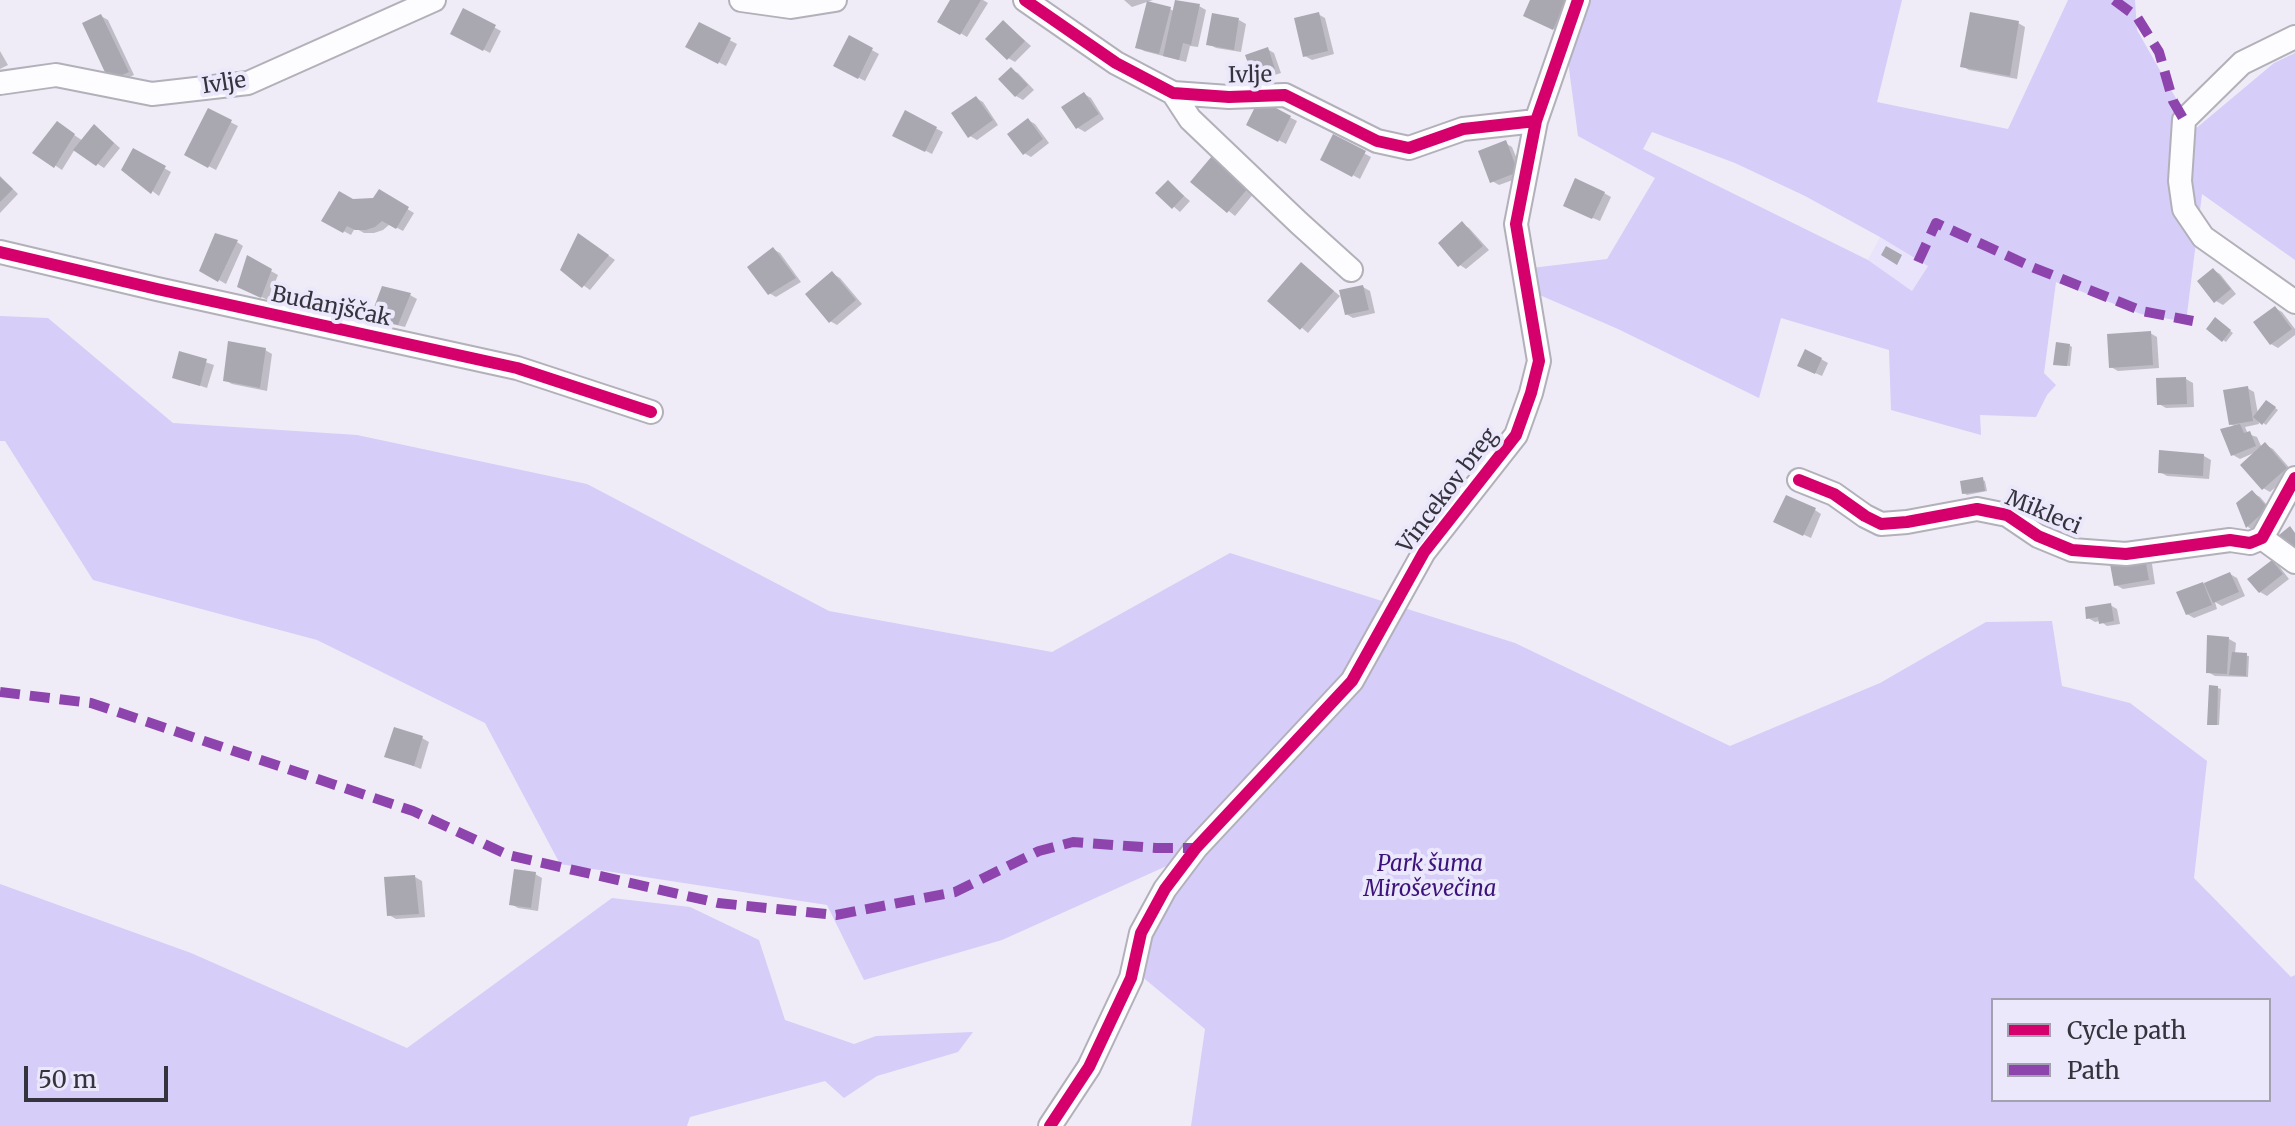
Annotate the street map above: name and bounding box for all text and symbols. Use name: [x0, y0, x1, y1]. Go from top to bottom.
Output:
street label: Ivlje: [1228, 62, 1272, 90]
street label: Ivlje: [200, 68, 248, 100]
street label: Budanjščak: [269, 281, 393, 333]
street label: Vincekov breg: [1392, 423, 1504, 559]
street label: Mikleci: [2001, 485, 2085, 541]
park label: Park šuma Miroševečina: [1364, 852, 1496, 904]
legend: [1991, 998, 2271, 1102]
text: Cycle path: [2067, 1015, 2186, 1046]
scale bar: [28, 1050, 172, 1100]
text: Path: [2067, 1055, 2120, 1086]
text: 50 m: [38, 1064, 97, 1095]

